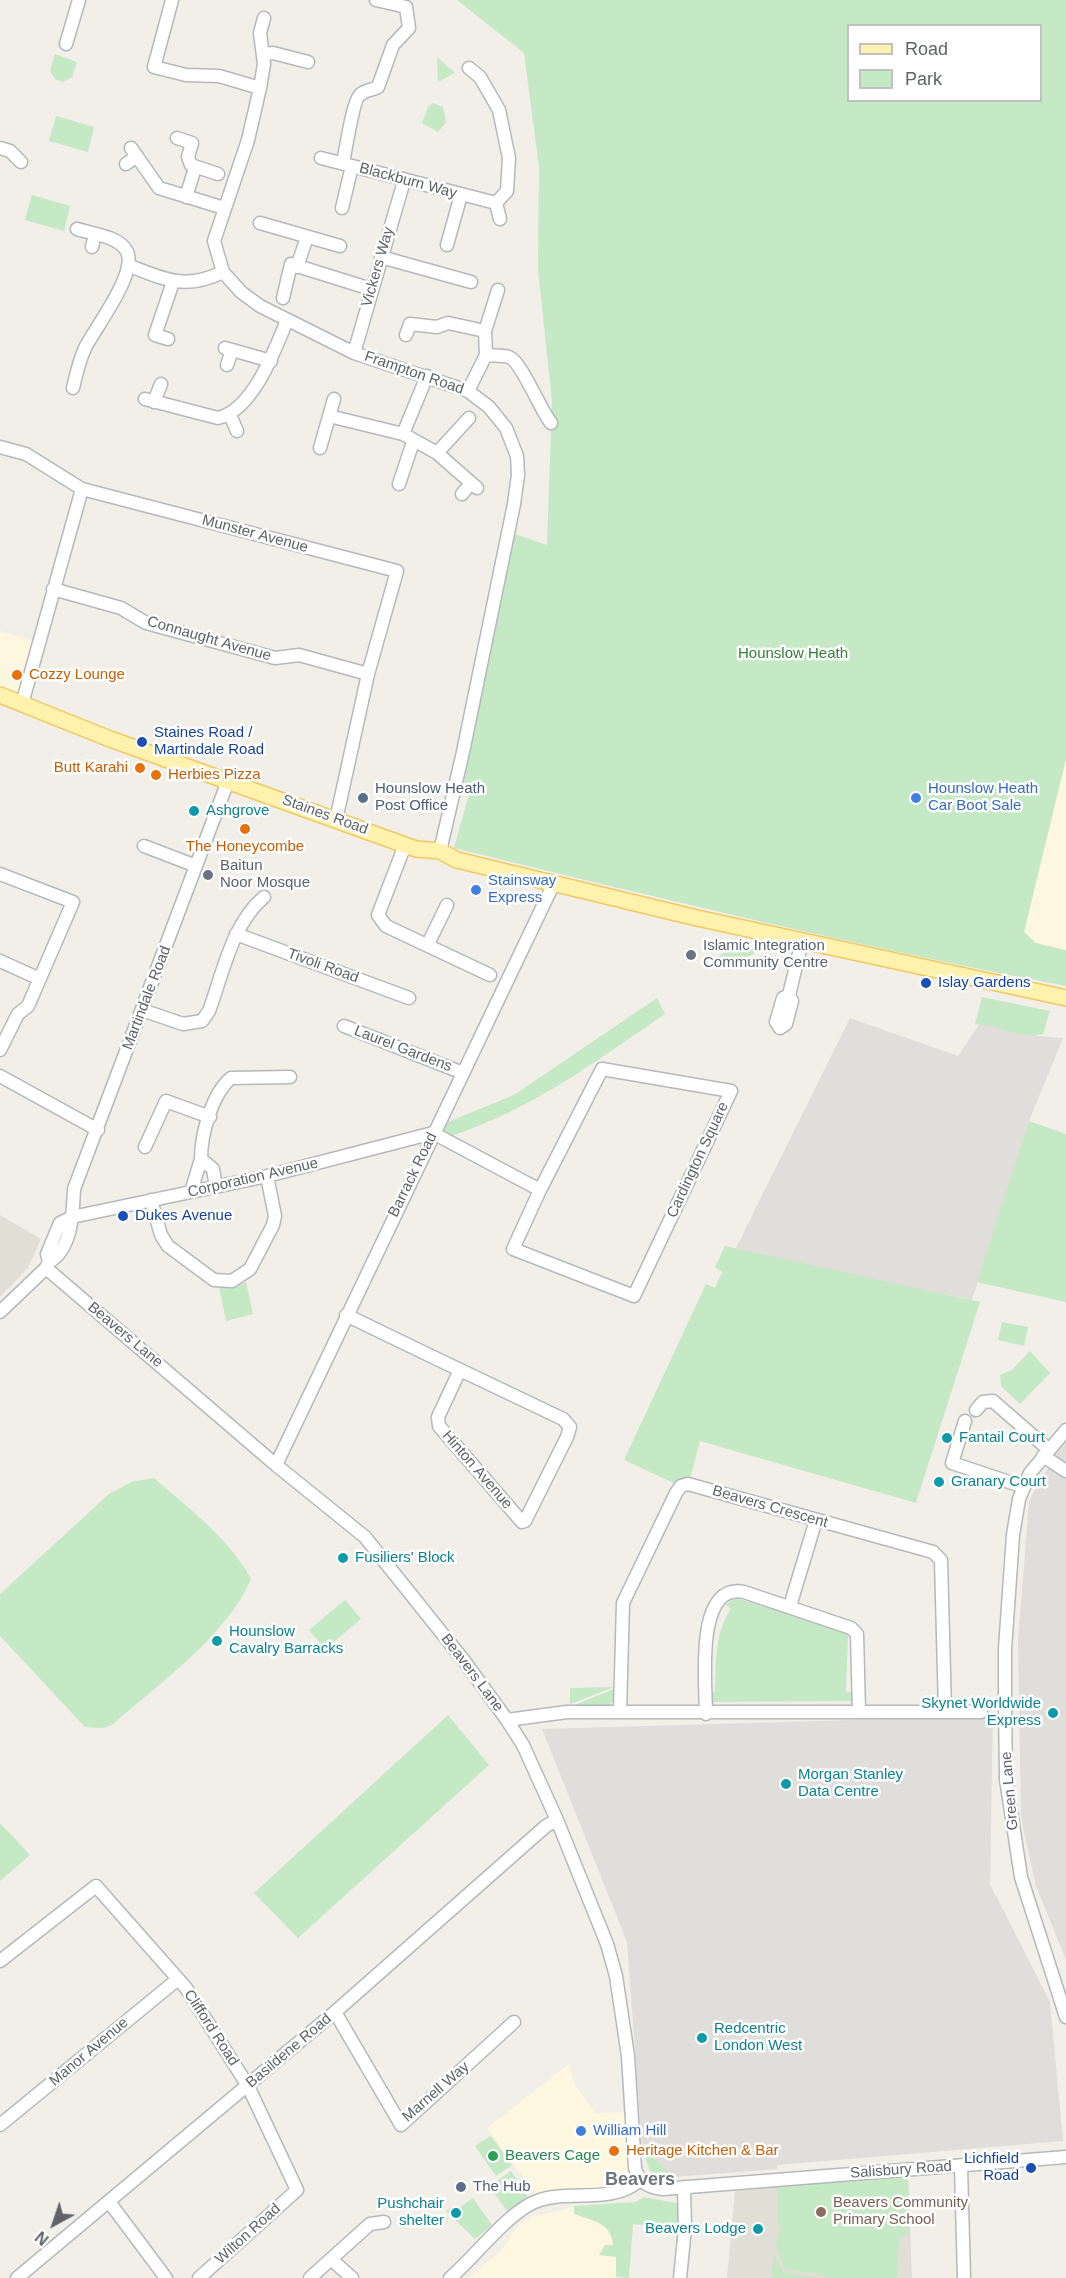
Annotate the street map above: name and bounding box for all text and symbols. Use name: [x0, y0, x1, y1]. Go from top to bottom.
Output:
legend: [847, 24, 1042, 102]
text: Road: [905, 39, 948, 59]
text: Park: [905, 69, 942, 89]
street label: Blackburn Way: [357, 159, 459, 203]
street label: Vickers Way: [358, 225, 398, 309]
street label: Frampton Road: [362, 348, 466, 398]
street label: Munster Avenue: [200, 511, 310, 557]
street label: Connaught Avenue: [145, 613, 273, 665]
park label: Hounslow Heath: [738, 645, 848, 663]
place label: Cozzy Lounge: [29, 666, 125, 684]
marker: Cozzy Lounge: [10, 668, 24, 682]
place label: Staines Road / Martindale Road: [154, 724, 264, 759]
marker: Staines Road / Martindale Road: [135, 735, 149, 749]
place label: Butt Karahi: [54, 759, 128, 777]
marker: Butt Karahi: [133, 761, 147, 775]
place label: Herbies Pizza: [168, 766, 261, 784]
marker: Herbies Pizza: [149, 768, 163, 782]
place label: Hounslow Heath Post Office: [375, 780, 485, 815]
place label: Hounslow Heath Car Boot Sale: [928, 780, 1038, 815]
street label: Staines Road: [280, 791, 370, 839]
marker: Hounslow Heath Post Office: [356, 791, 370, 805]
marker: Hounslow Heath Car Boot Sale: [909, 791, 923, 805]
place label: Ashgrove: [206, 802, 269, 820]
marker: Ashgrove: [187, 804, 201, 818]
marker: The Honeycombe: [238, 822, 252, 836]
place label: The Honeycombe: [186, 838, 304, 856]
place label: Baitun Noor Mosque: [220, 857, 310, 892]
marker: Baitun Noor Mosque: [201, 868, 215, 882]
place label: Stainsway Express: [488, 872, 556, 907]
marker: Stainsway Express: [469, 883, 483, 897]
place label: Islamic Integration Community Centre: [703, 937, 828, 972]
street label: Martindale Road: [119, 943, 175, 1053]
street label: Tivoli Road: [285, 945, 361, 987]
marker: Islamic Integration Community Centre: [684, 948, 698, 962]
place label: Islay Gardens: [938, 974, 1031, 992]
marker: Islay Gardens: [919, 976, 933, 990]
street label: Laurel Gardens: [352, 1022, 454, 1076]
street label: Cardington Square: [663, 1099, 733, 1221]
street label: Barrack Road: [385, 1130, 441, 1220]
street label: Corporation Avenue: [186, 1154, 320, 1202]
place label: Dukes Avenue: [135, 1207, 232, 1225]
marker: Dukes Avenue: [116, 1209, 130, 1223]
street label: Beavers Lane: [84, 1298, 166, 1372]
street label: Hinton Avenue: [438, 1427, 516, 1513]
place label: Fantail Court: [959, 1429, 1045, 1447]
marker: Fantail Court: [940, 1431, 954, 1445]
place label: Granary Court: [951, 1473, 1046, 1491]
marker: Granary Court: [932, 1475, 946, 1489]
street label: Beavers Crescent: [710, 1482, 830, 1532]
place label: Fusiliers' Block: [355, 1549, 455, 1567]
marker: Fusiliers' Block: [336, 1551, 350, 1565]
place label: Hounslow Cavalry Barracks: [229, 1623, 343, 1658]
street label: Beavers Lane: [437, 1631, 507, 1715]
marker: Hounslow Cavalry Barracks: [210, 1634, 224, 1648]
place label: Skynet Worldwide Express: [921, 1695, 1041, 1730]
marker: Skynet Worldwide Express: [1046, 1706, 1060, 1720]
street label: Green Lane: [998, 1751, 1022, 1831]
place label: Morgan Stanley Data Centre: [798, 1766, 903, 1801]
marker: Morgan Stanley Data Centre: [779, 1777, 793, 1791]
street label: Clifford Road: [180, 1987, 242, 2069]
street label: Basildene Road: [243, 2010, 335, 2092]
street label: Manor Avenue: [46, 2014, 132, 2090]
place label: Redcentric London West: [714, 2020, 802, 2055]
marker: Redcentric London West: [695, 2031, 709, 2045]
street label: Marnell Way: [399, 2058, 473, 2126]
place label: William Hill: [593, 2122, 666, 2140]
marker: William Hill: [574, 2124, 588, 2138]
place label: Heritage Kitchen & Bar: [626, 2142, 779, 2160]
marker: Heritage Kitchen & Bar: [607, 2144, 621, 2158]
place label: Beavers Cage: [505, 2147, 600, 2165]
marker: Beavers Cage: [486, 2149, 500, 2163]
place label: Lichfield Road: [964, 2150, 1019, 2185]
street label: Salisbury Road: [850, 2157, 952, 2183]
marker: Lichfield Road: [1024, 2161, 1038, 2175]
district label: Beavers: [605, 2169, 675, 2191]
place label: The Hub: [473, 2178, 531, 2196]
marker: The Hub: [454, 2180, 468, 2194]
north arrow: [24, 2194, 84, 2254]
place label: Beavers Community Primary School: [833, 2194, 968, 2229]
place label: Pushchair shelter: [377, 2195, 444, 2230]
street label: Wilton Road: [212, 2200, 284, 2268]
marker: Beavers Community Primary School: [814, 2205, 828, 2219]
marker: Pushchair shelter: [449, 2206, 463, 2220]
place label: Beavers Lodge: [645, 2220, 746, 2238]
marker: Beavers Lodge: [751, 2222, 765, 2236]
text: N: [32, 2228, 52, 2248]

